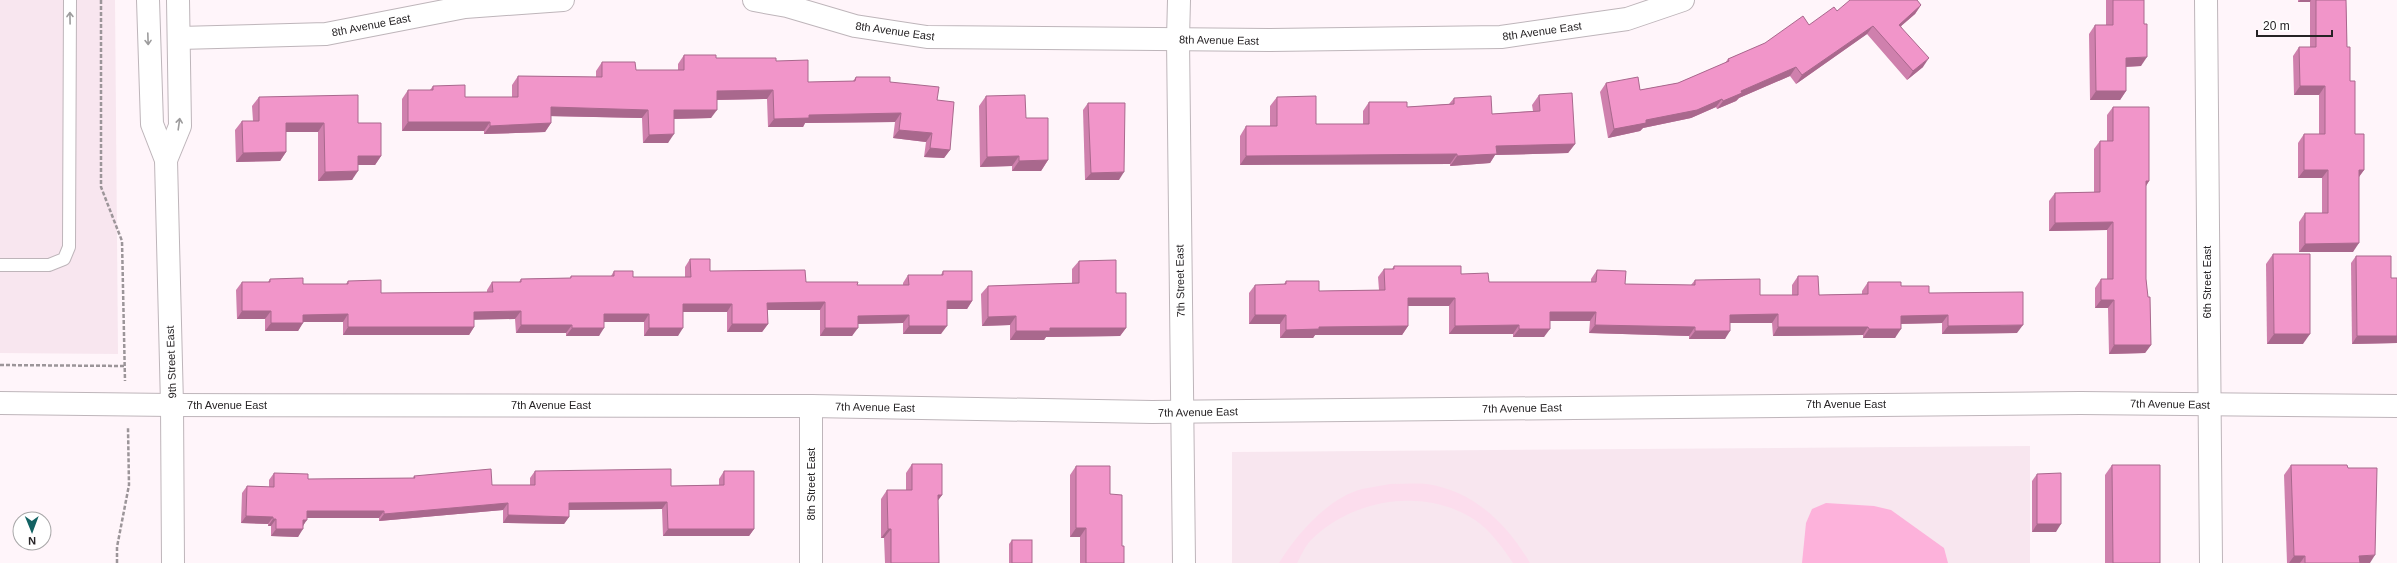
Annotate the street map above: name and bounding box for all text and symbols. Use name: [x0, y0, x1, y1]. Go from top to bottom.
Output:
street label: 8th Avenue East: [331, 11, 411, 39]
one-way arrow: [66, 12, 74, 25]
scale bar: [2257, 12, 2332, 38]
street label: 8th Avenue East: [855, 19, 935, 43]
street label: 8th Avenue East: [1502, 19, 1582, 43]
text: 20 m: [2263, 19, 2290, 33]
one-way arrow: [144, 32, 152, 45]
street label: 8th Avenue East: [1179, 33, 1259, 47]
one-way arrow: [175, 118, 183, 131]
street label: 7th Street East: [1173, 245, 1187, 317]
street label: 6th Street East: [2201, 246, 2213, 318]
street label: 9th Street East: [164, 325, 178, 399]
street label: 7th Avenue East: [2130, 397, 2210, 411]
street label: 7th Avenue East: [1806, 398, 1886, 410]
street label: 7th Avenue East: [187, 399, 267, 411]
street label: 7th Avenue East: [511, 399, 591, 411]
street label: 7th Avenue East: [835, 400, 915, 414]
street label: 7th Avenue East: [1482, 401, 1562, 415]
street label: 7th Avenue East: [1158, 405, 1238, 419]
street label: 8th Street East: [805, 448, 817, 520]
north arrow: [12, 511, 52, 551]
text: N: [28, 535, 36, 547]

